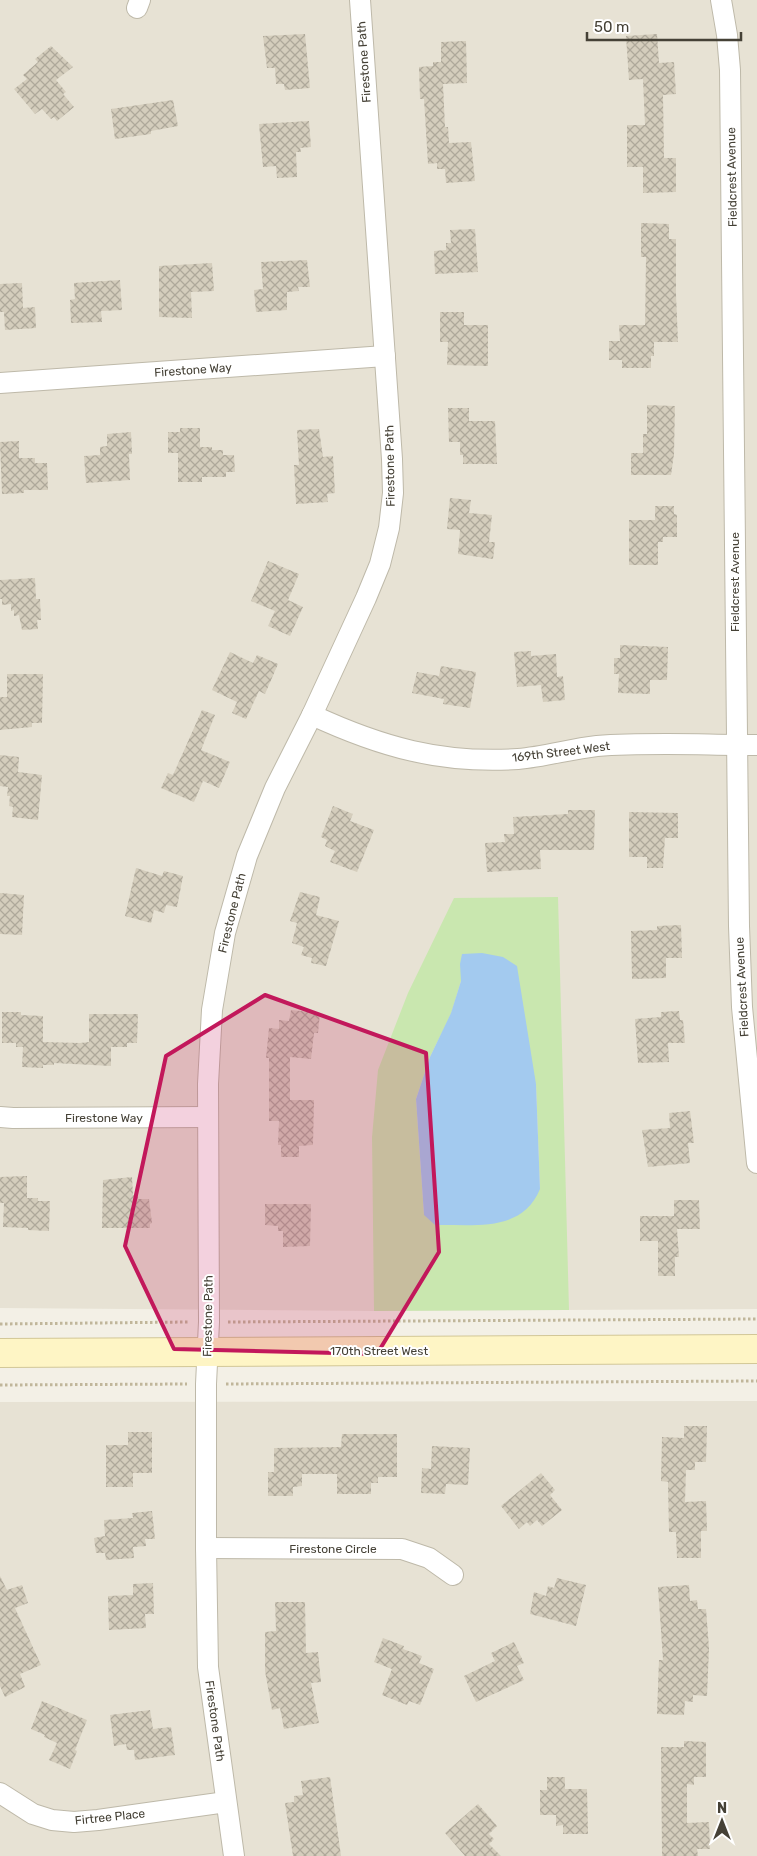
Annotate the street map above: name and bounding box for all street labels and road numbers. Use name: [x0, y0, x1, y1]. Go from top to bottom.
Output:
street label: Firestone Path: [354, 21, 374, 103]
street label: Fieldcrest Avenue: [724, 127, 740, 227]
street label: Firestone Way: [154, 360, 233, 380]
street label: Firestone Path: [382, 425, 398, 507]
street label: Fieldcrest Avenue: [728, 532, 742, 632]
street label: 169th Street West: [511, 739, 611, 765]
street label: Firestone Path: [215, 872, 249, 954]
street label: Fieldcrest Avenue: [732, 936, 752, 1037]
street label: Firestone Way: [65, 1111, 143, 1125]
street label: Firestone Path: [200, 1275, 216, 1357]
street label: 170th Street West: [330, 1344, 428, 1358]
street label: Firestone Circle: [289, 1542, 377, 1556]
street label: Firestone Path: [202, 1679, 228, 1763]
street label: Firtree Place: [74, 1806, 146, 1828]

